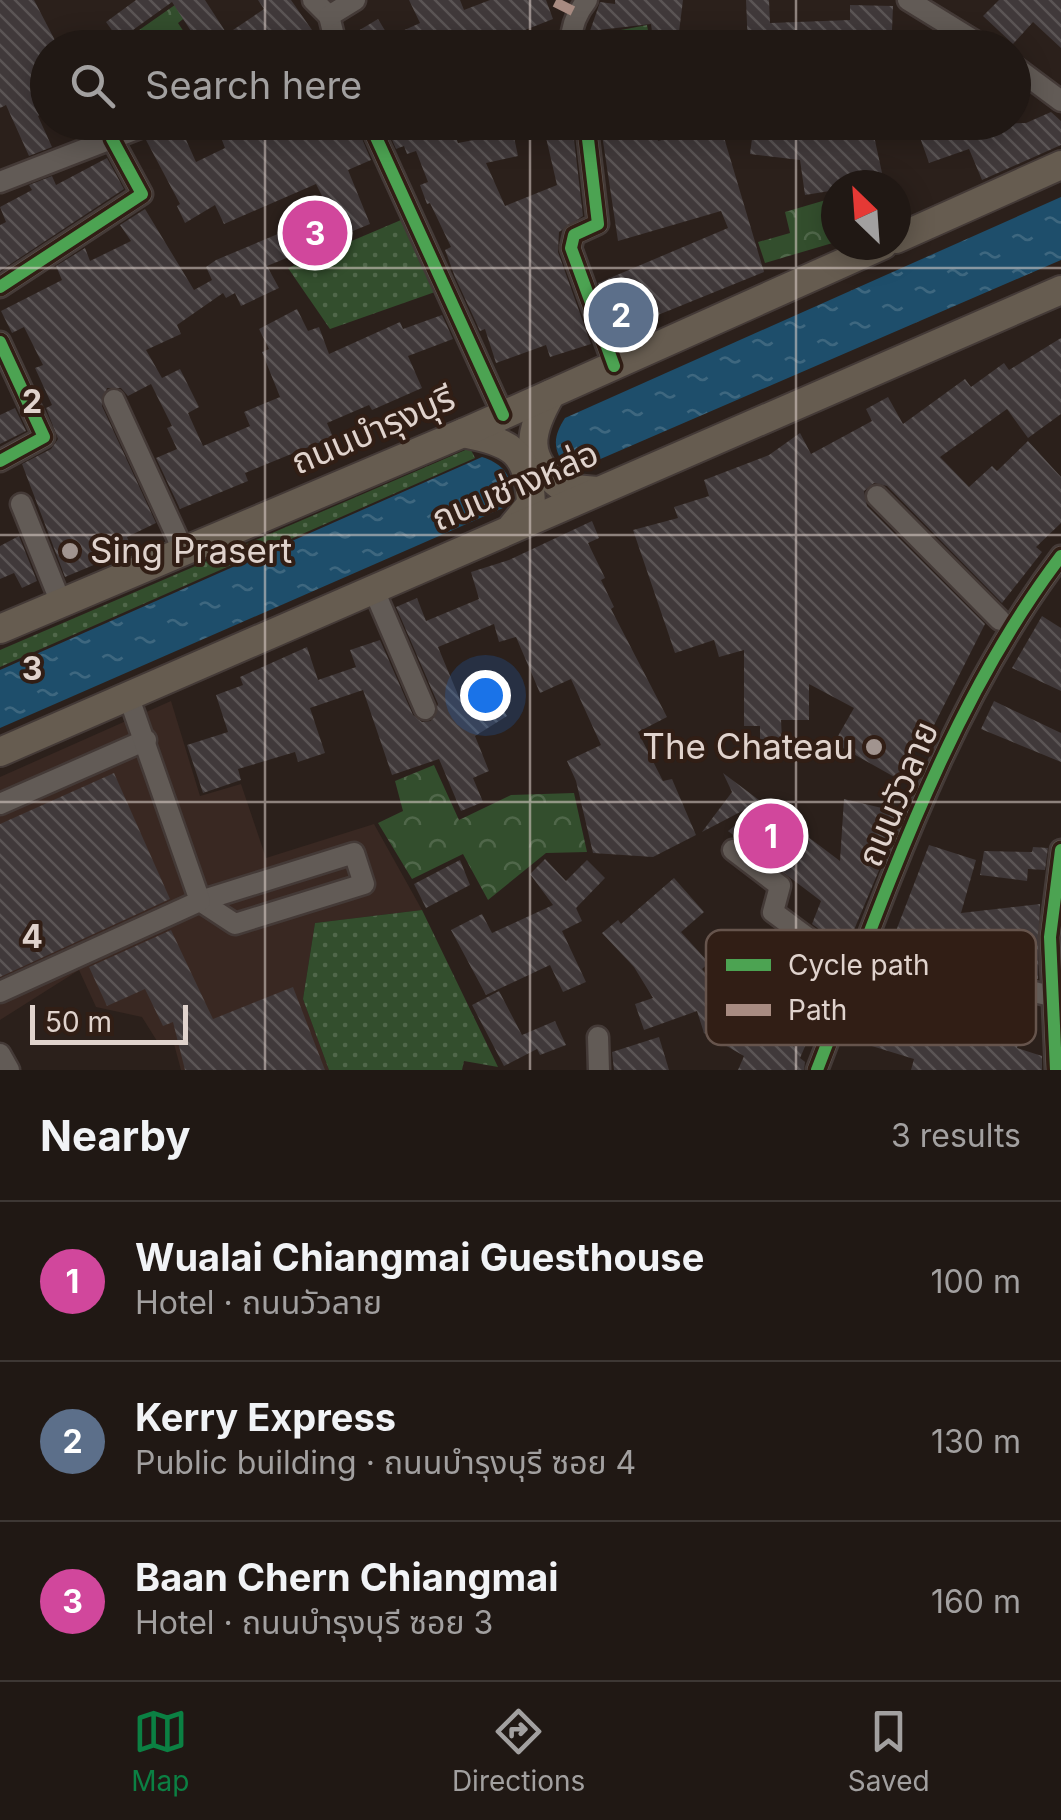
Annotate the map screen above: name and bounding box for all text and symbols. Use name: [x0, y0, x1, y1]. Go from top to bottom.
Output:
search box: [30, 30, 1031, 140]
icon: search: [65, 58, 120, 113]
text: Search here: [145, 62, 362, 108]
north arrow: [821, 170, 911, 260]
pin: 3: [282, 196, 348, 270]
pin: 2: [588, 278, 654, 352]
street label: ถนนบำรุงบุรี: [285, 376, 461, 483]
text: 2: [22, 382, 42, 421]
street label: ถนนช่างหล่อ: [425, 431, 604, 539]
place label: Sing Prasert: [90, 529, 292, 571]
marker: Sing Prasert: [59, 540, 81, 562]
text: 3: [22, 649, 42, 688]
your location: [460, 670, 511, 721]
street label: ถนนวัวลาย: [848, 715, 946, 872]
place label: The Chateau: [642, 725, 854, 767]
marker: The Chateau: [863, 736, 885, 758]
pin: 1: [738, 798, 804, 874]
text: 4: [21, 917, 43, 956]
legend: [706, 930, 1036, 1045]
text: Cycle path: [788, 948, 929, 982]
text: Path: [788, 993, 847, 1027]
scale bar: [30, 1000, 188, 1044]
text: 50 m: [45, 1005, 112, 1039]
text: Nearby: [40, 1110, 191, 1161]
text: 3 results: [891, 1116, 1021, 1155]
text: Wualai Chiangmai Guesthouse: [135, 1234, 704, 1280]
text: 1: [66, 1262, 79, 1301]
text: 100 m: [931, 1262, 1021, 1301]
text: Hotel · ถนนวัวลาย: [135, 1283, 382, 1322]
text: Kerry Express: [135, 1394, 396, 1440]
text: 2: [62, 1422, 83, 1461]
text: 130 m: [931, 1422, 1021, 1461]
text: Public building · ถนนบำรุงบุรี ซอย 4: [135, 1443, 636, 1482]
text: Baan Chern Chiangmai: [135, 1554, 559, 1600]
text: 3: [62, 1582, 83, 1621]
text: 160 m: [931, 1582, 1021, 1621]
text: Hotel · ถนนบำรุงบุรี ซอย 3: [135, 1603, 493, 1642]
tab: Map: [131, 1704, 189, 1798]
tab: Directions: [452, 1704, 585, 1798]
tab: Saved: [848, 1704, 930, 1798]

